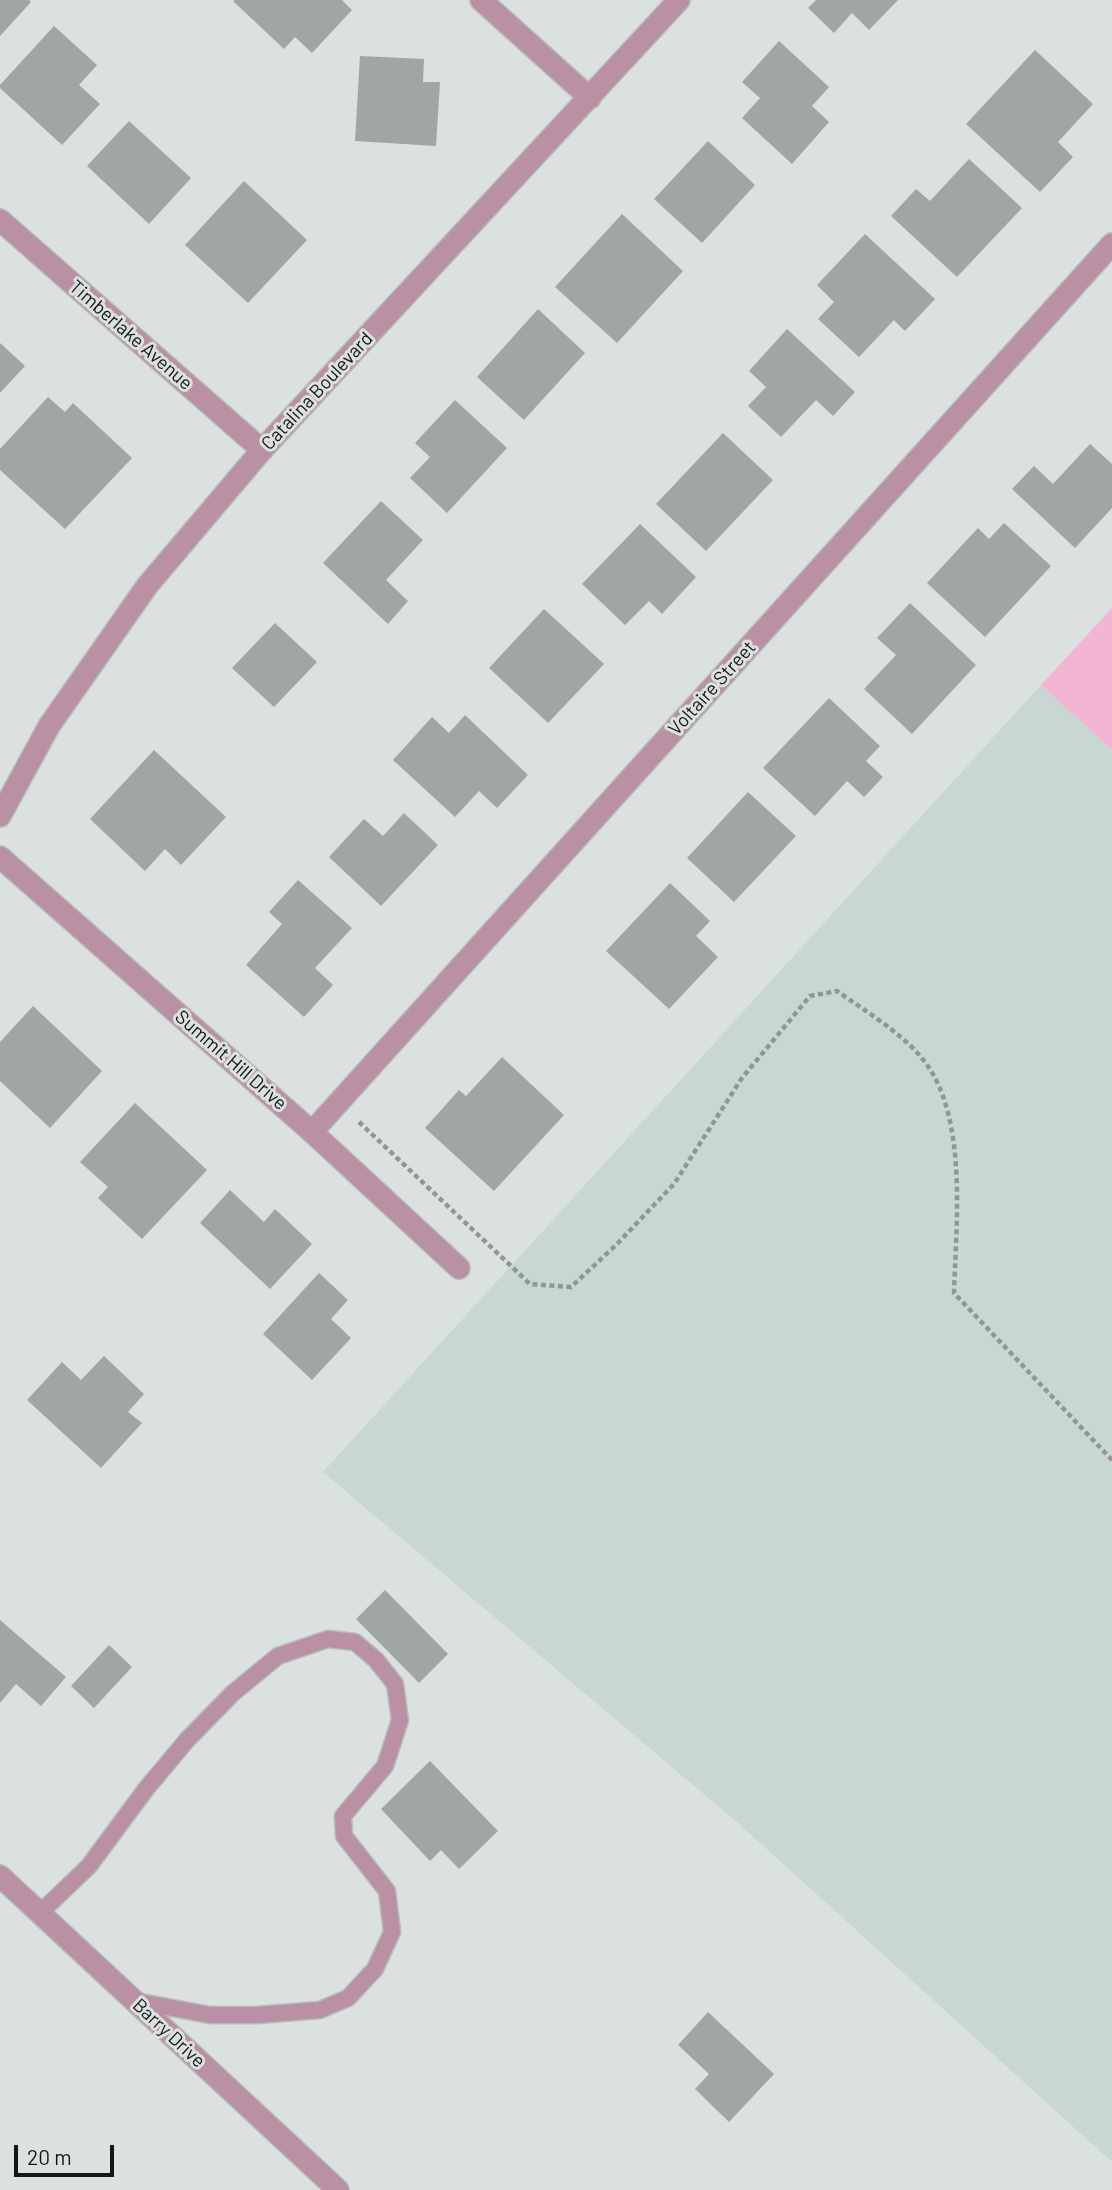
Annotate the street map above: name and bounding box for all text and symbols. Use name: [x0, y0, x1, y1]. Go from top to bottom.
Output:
street label: Timberlake Avenue: [65, 275, 197, 395]
street label: Catalina Boulevard: [256, 327, 378, 455]
street label: Voltaire Street: [664, 636, 760, 740]
street label: Summit Hill Drive: [171, 1005, 291, 1115]
street label: Barry Drive: [128, 1994, 210, 2072]
scale bar: [18, 2130, 117, 2174]
text: 20 m: [27, 2144, 72, 2169]

